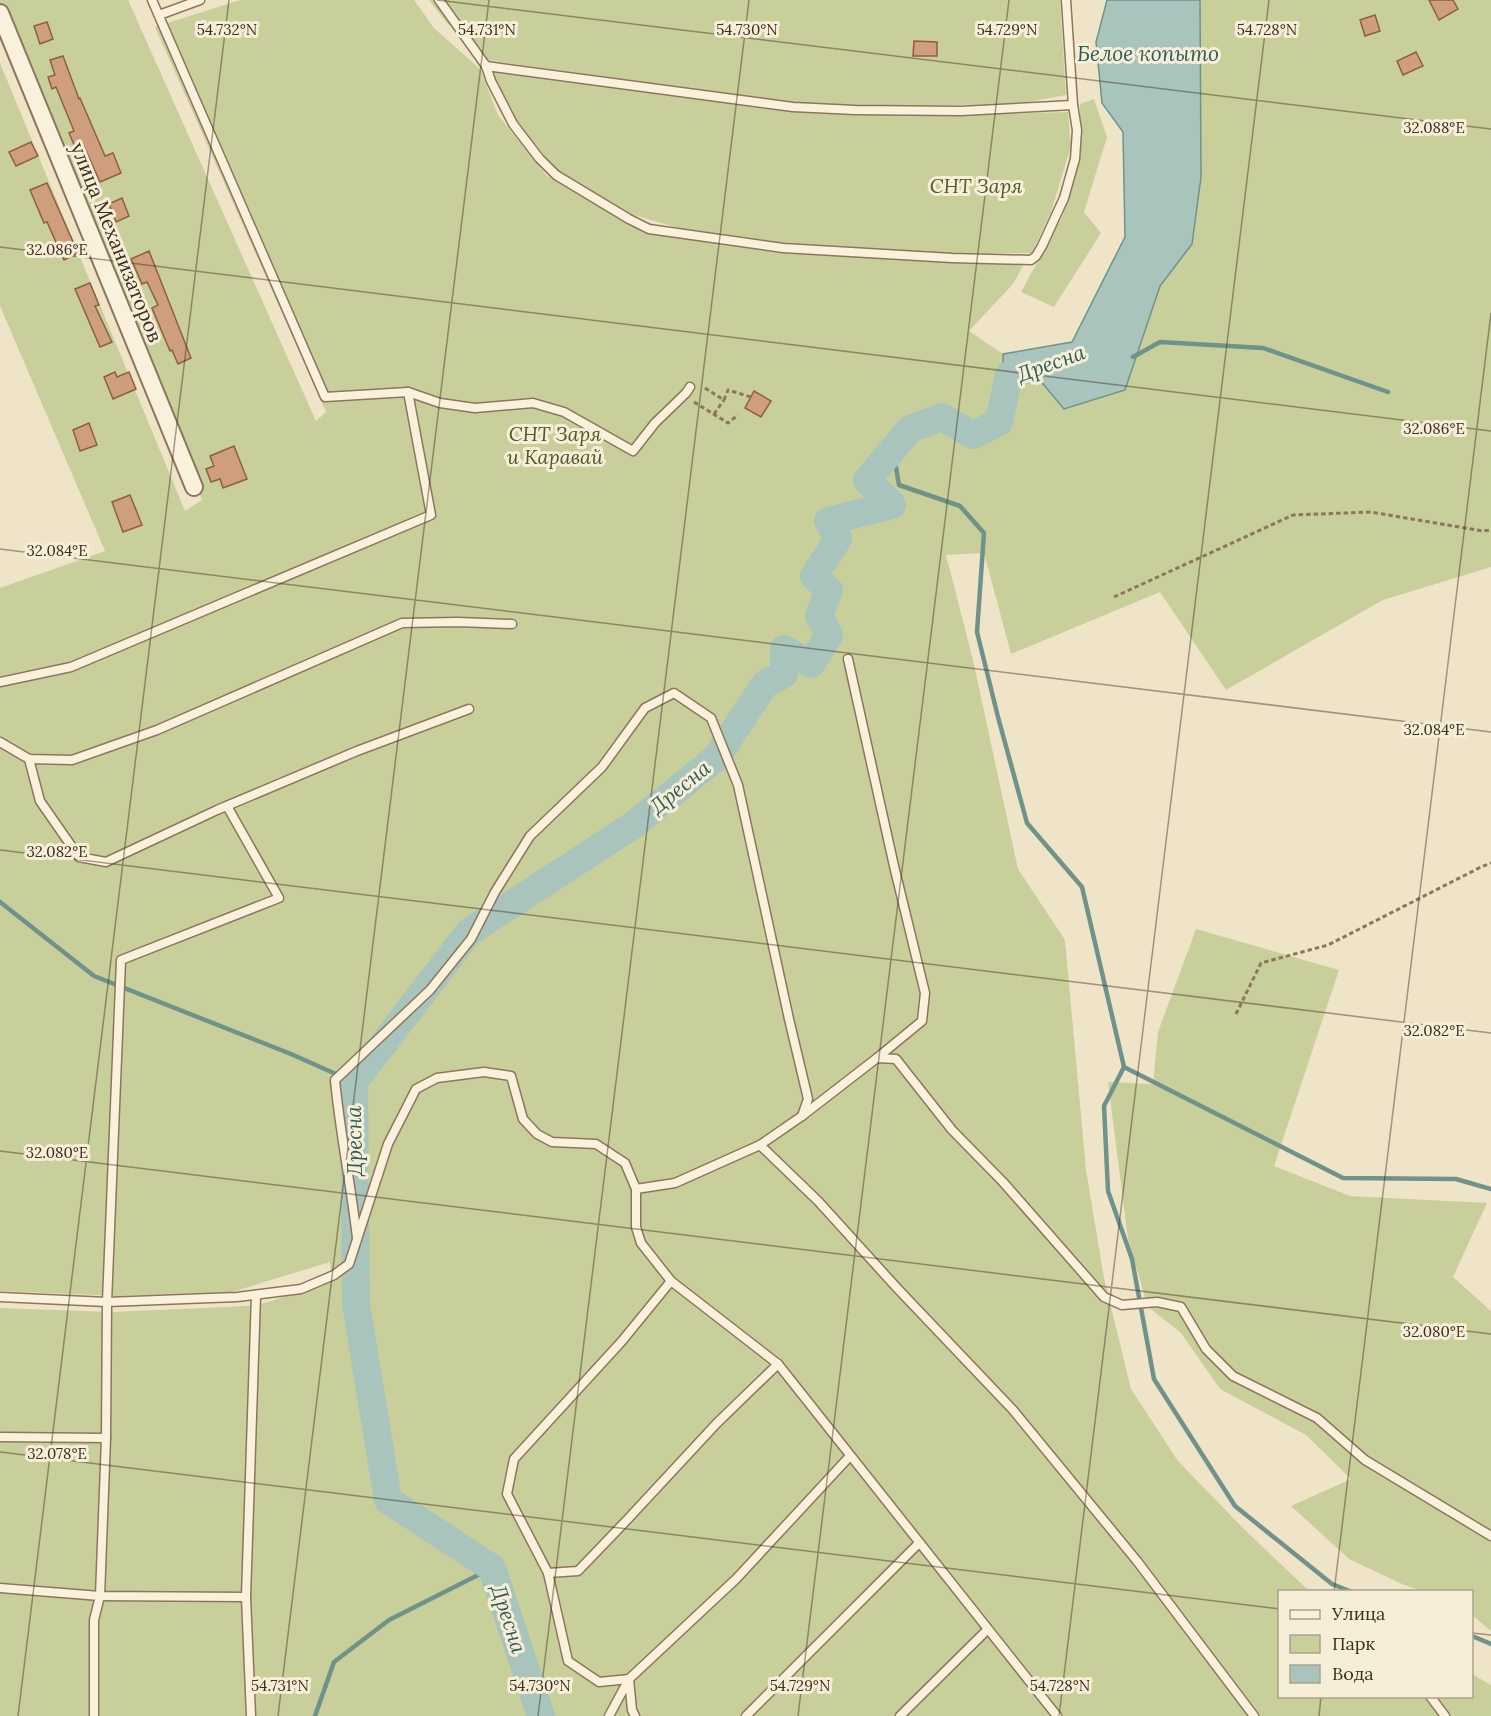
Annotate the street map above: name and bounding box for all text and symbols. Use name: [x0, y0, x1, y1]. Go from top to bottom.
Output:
text: 54.732°N: [197, 20, 257, 39]
text: 54.731°N: [458, 20, 516, 39]
text: 54.730°N: [716, 20, 778, 39]
text: 54.729°N: [977, 20, 1037, 39]
text: 54.728°N: [1237, 20, 1297, 39]
water label: Белое копыто: [1077, 40, 1219, 67]
text: 32.088°E: [1403, 118, 1465, 137]
street label: улица Механизаторов: [66, 139, 168, 345]
park label: СНТ Заря: [930, 173, 1022, 198]
text: 32.086°E: [26, 240, 88, 259]
water label: Дресна: [1013, 338, 1089, 388]
text: 32.086°E: [1403, 419, 1465, 438]
park label: СНТ Заря и Каравай: [507, 421, 603, 469]
text: 32.084°E: [27, 541, 87, 560]
text: 32.084°E: [1404, 720, 1464, 739]
water label: Дресна: [644, 754, 716, 820]
text: 32.082°E: [26, 842, 88, 861]
text: 32.082°E: [1403, 1021, 1465, 1040]
water label: Дресна: [340, 1105, 368, 1177]
text: 32.080°E: [26, 1143, 88, 1162]
text: 32.080°E: [1403, 1322, 1465, 1341]
text: 32.078°E: [27, 1444, 87, 1463]
water label: Дресна: [485, 1581, 533, 1657]
legend: [1278, 1590, 1473, 1698]
text: Улица: [1331, 1602, 1385, 1625]
text: Парк: [1332, 1632, 1376, 1655]
text: Вода: [1332, 1662, 1374, 1685]
text: 54.731°N: [251, 1676, 309, 1695]
text: 54.730°N: [509, 1676, 571, 1695]
text: 54.729°N: [770, 1676, 830, 1695]
text: 54.728°N: [1030, 1676, 1090, 1695]

